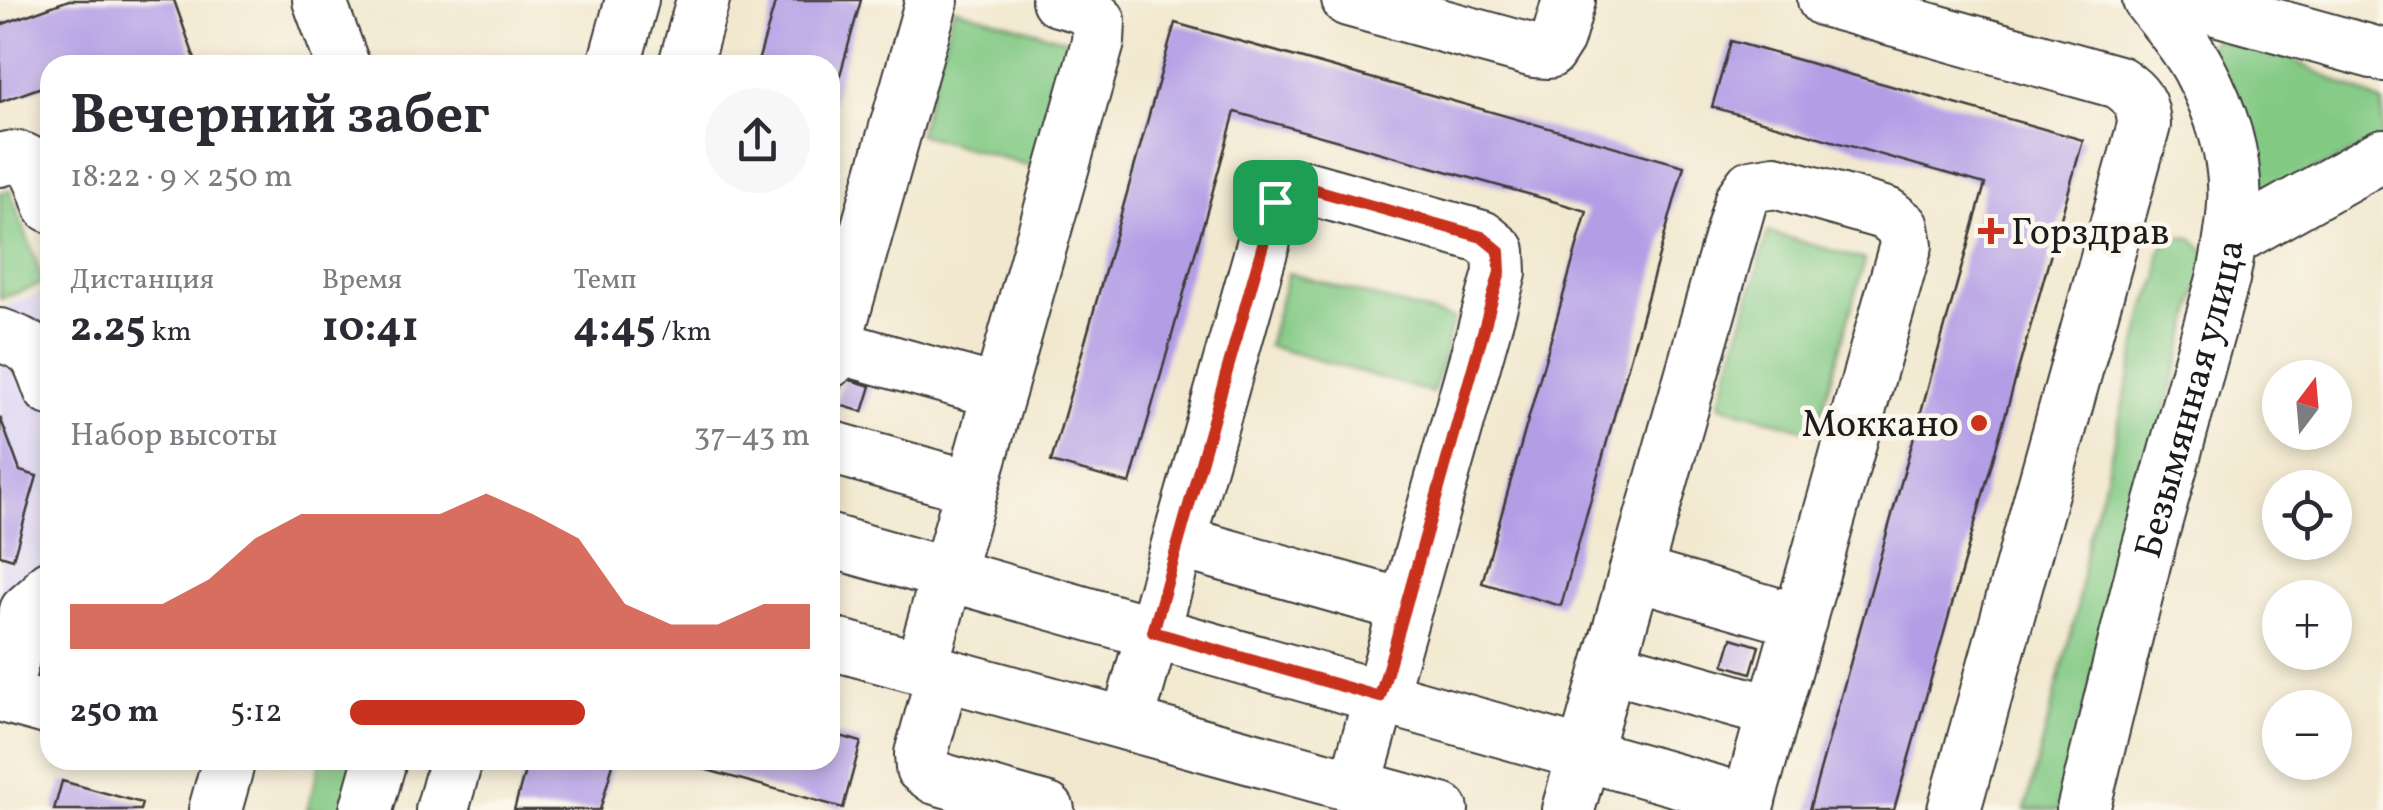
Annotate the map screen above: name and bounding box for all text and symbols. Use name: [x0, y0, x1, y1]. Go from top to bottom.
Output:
text: Вечерний забег: [70, 80, 490, 156]
button: share: [705, 88, 810, 193]
text: 18:22 · 9 × 250 m: [70, 156, 293, 200]
pin: [1233, 160, 1318, 245]
icon: arrive: [1248, 175, 1303, 230]
place label: Горздрав: [2011, 208, 2170, 261]
marker: Горздрав: [1980, 220, 2002, 242]
street label: Безымянная улица: [2124, 236, 2260, 565]
text: Дистанция: [70, 261, 214, 300]
text: Время: [322, 261, 402, 300]
text: Темп: [573, 261, 637, 300]
text: 2.25: [70, 300, 146, 359]
text: 10:41: [322, 300, 419, 359]
text: 4:45: [573, 300, 656, 359]
text: km: [146, 313, 191, 352]
text: /km: [656, 313, 712, 352]
north arrow: [2262, 360, 2352, 450]
map controls: [2262, 360, 2352, 780]
place label: Моккано: [1801, 400, 1959, 453]
marker: Моккано: [1968, 412, 1990, 434]
text: Набор высоты: [70, 415, 277, 459]
text: 37–43 m: [694, 415, 810, 459]
button: locate: [2262, 470, 2352, 560]
button: +: [2262, 580, 2352, 670]
button: −: [2262, 690, 2352, 780]
text: 250 m: [70, 691, 159, 735]
text: 5:12: [230, 691, 283, 735]

